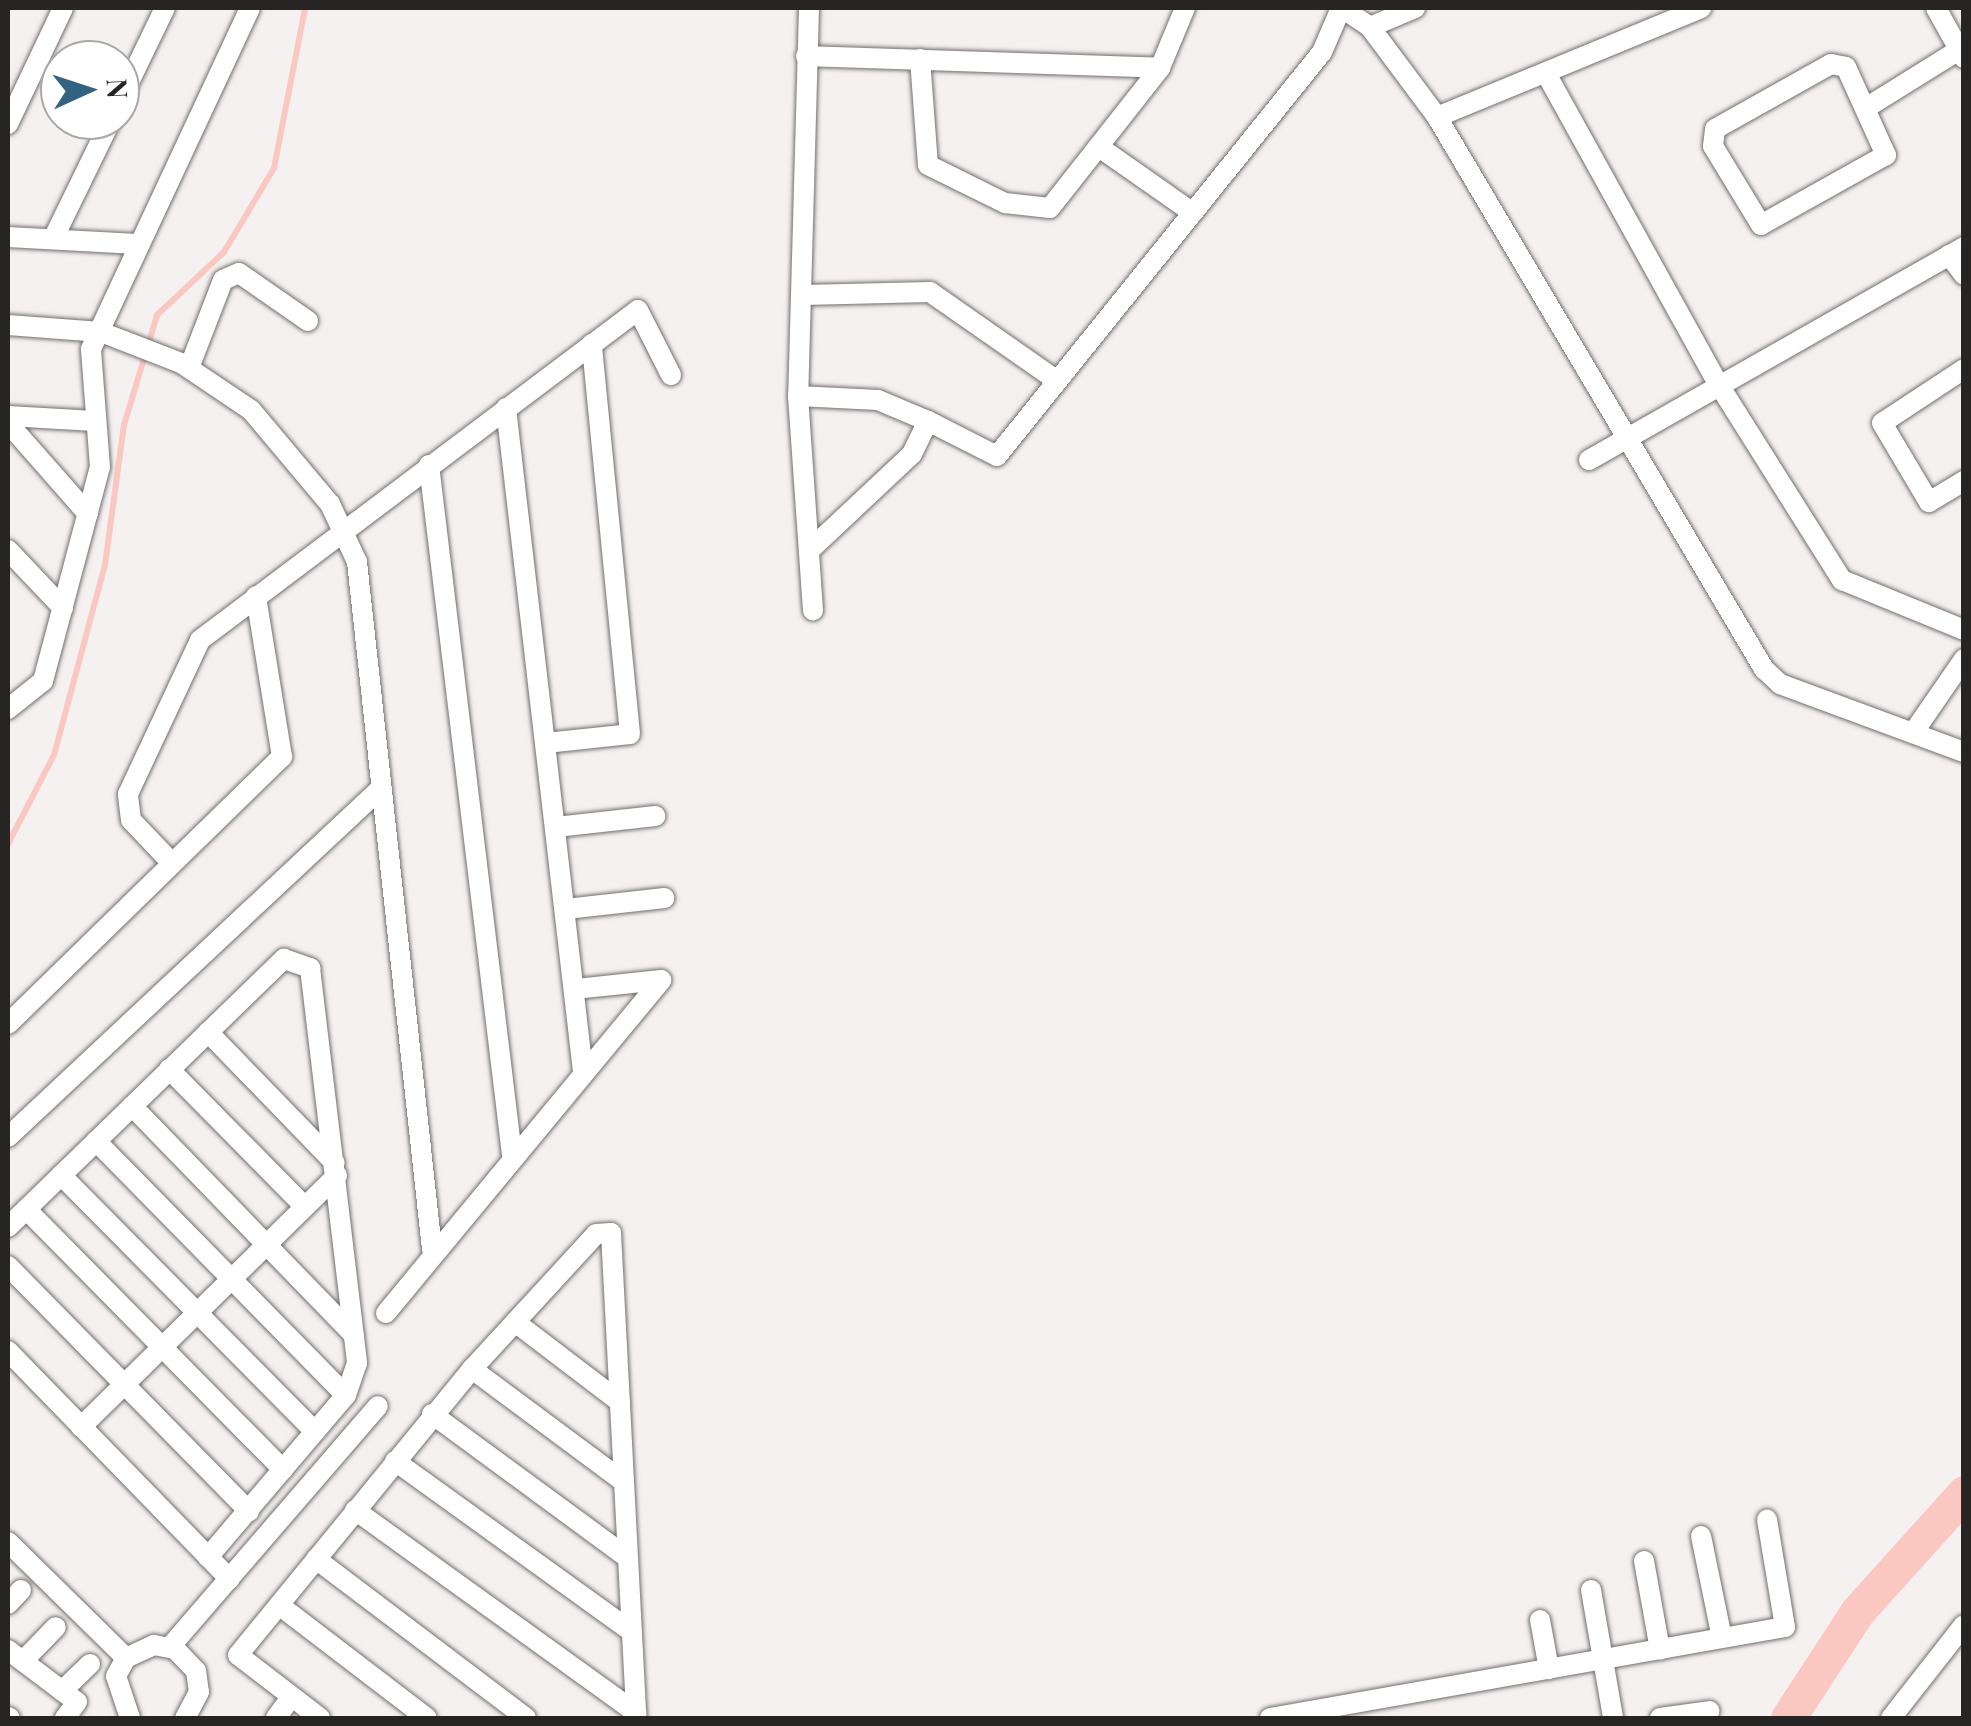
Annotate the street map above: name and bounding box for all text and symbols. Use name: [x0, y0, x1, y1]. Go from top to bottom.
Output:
north arrow: [40, 40, 140, 140]
text: N: [99, 77, 137, 100]

